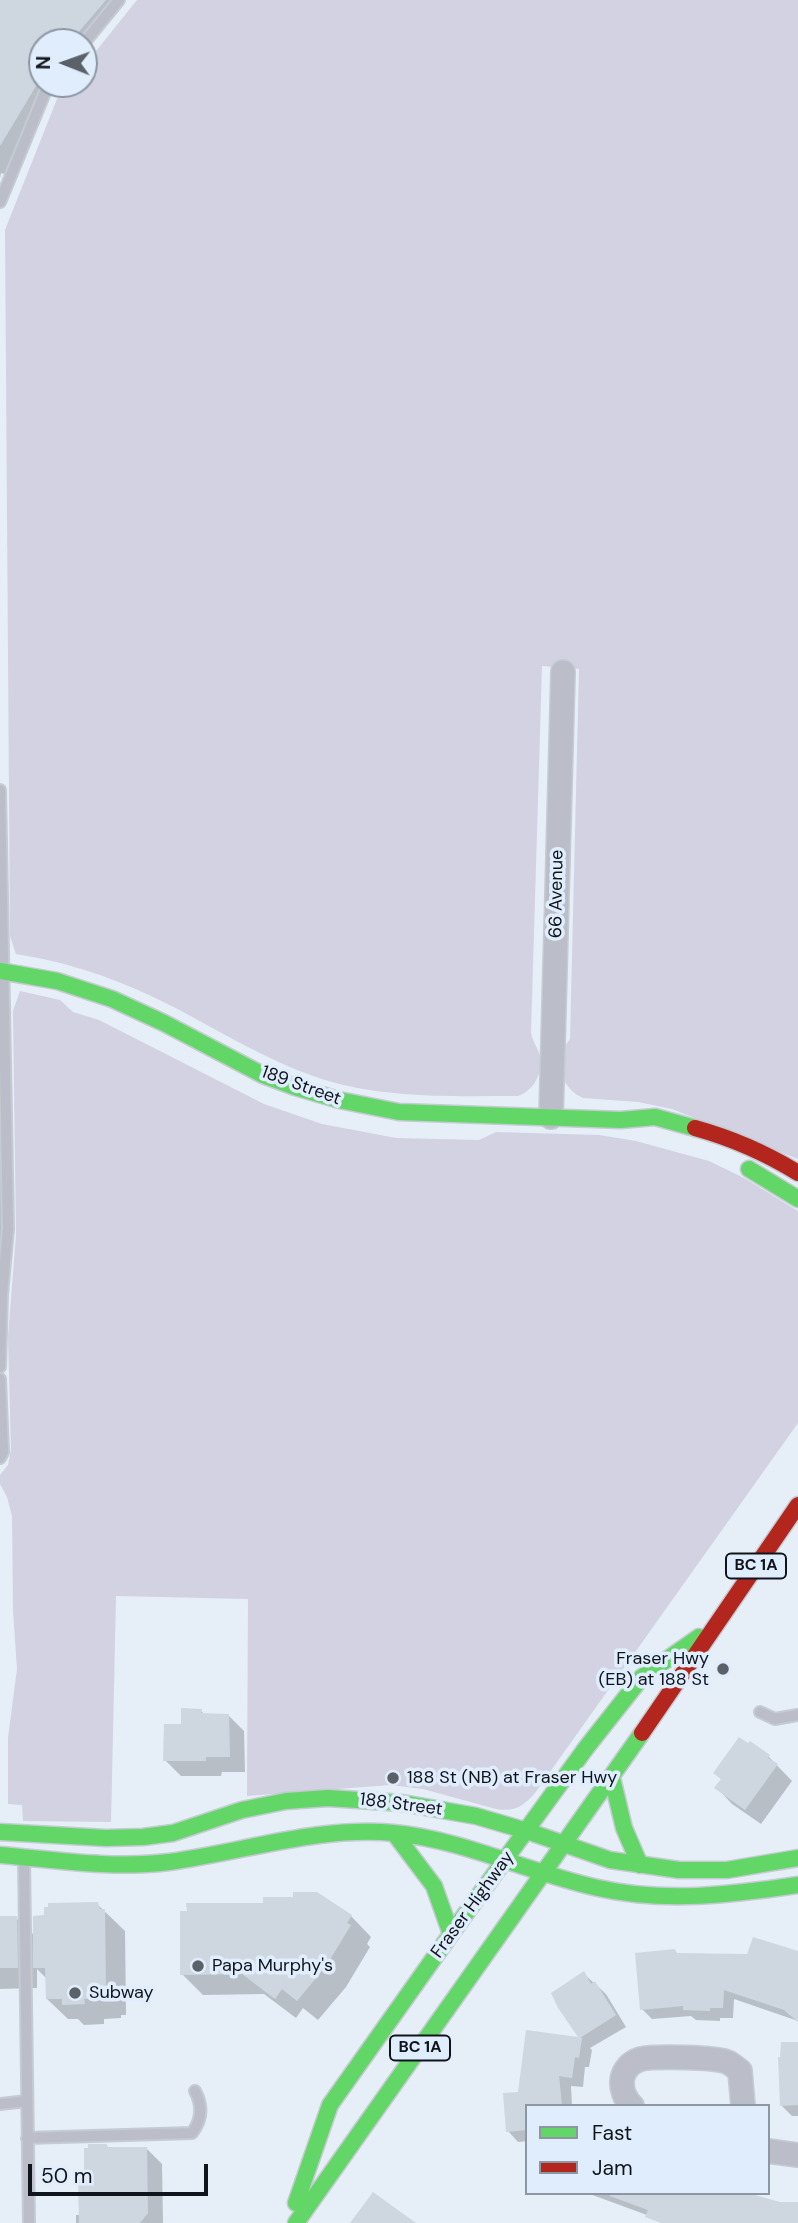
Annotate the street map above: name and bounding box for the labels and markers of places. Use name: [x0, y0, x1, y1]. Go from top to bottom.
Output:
place label: Fraser Hwy (EB) at 188 St: [599, 1648, 709, 1690]
marker: Fraser Hwy (EB) at 188 St: [715, 1661, 731, 1677]
place label: 188 St (NB) at Fraser Hwy: [407, 1767, 617, 1789]
marker: 188 St (NB) at Fraser Hwy: [385, 1770, 401, 1786]
place label: Papa Murphy's: [212, 1955, 333, 1977]
marker: Papa Murphy's: [190, 1958, 206, 1974]
place label: Subway: [89, 1982, 154, 2004]
marker: Subway: [67, 1985, 83, 2001]

